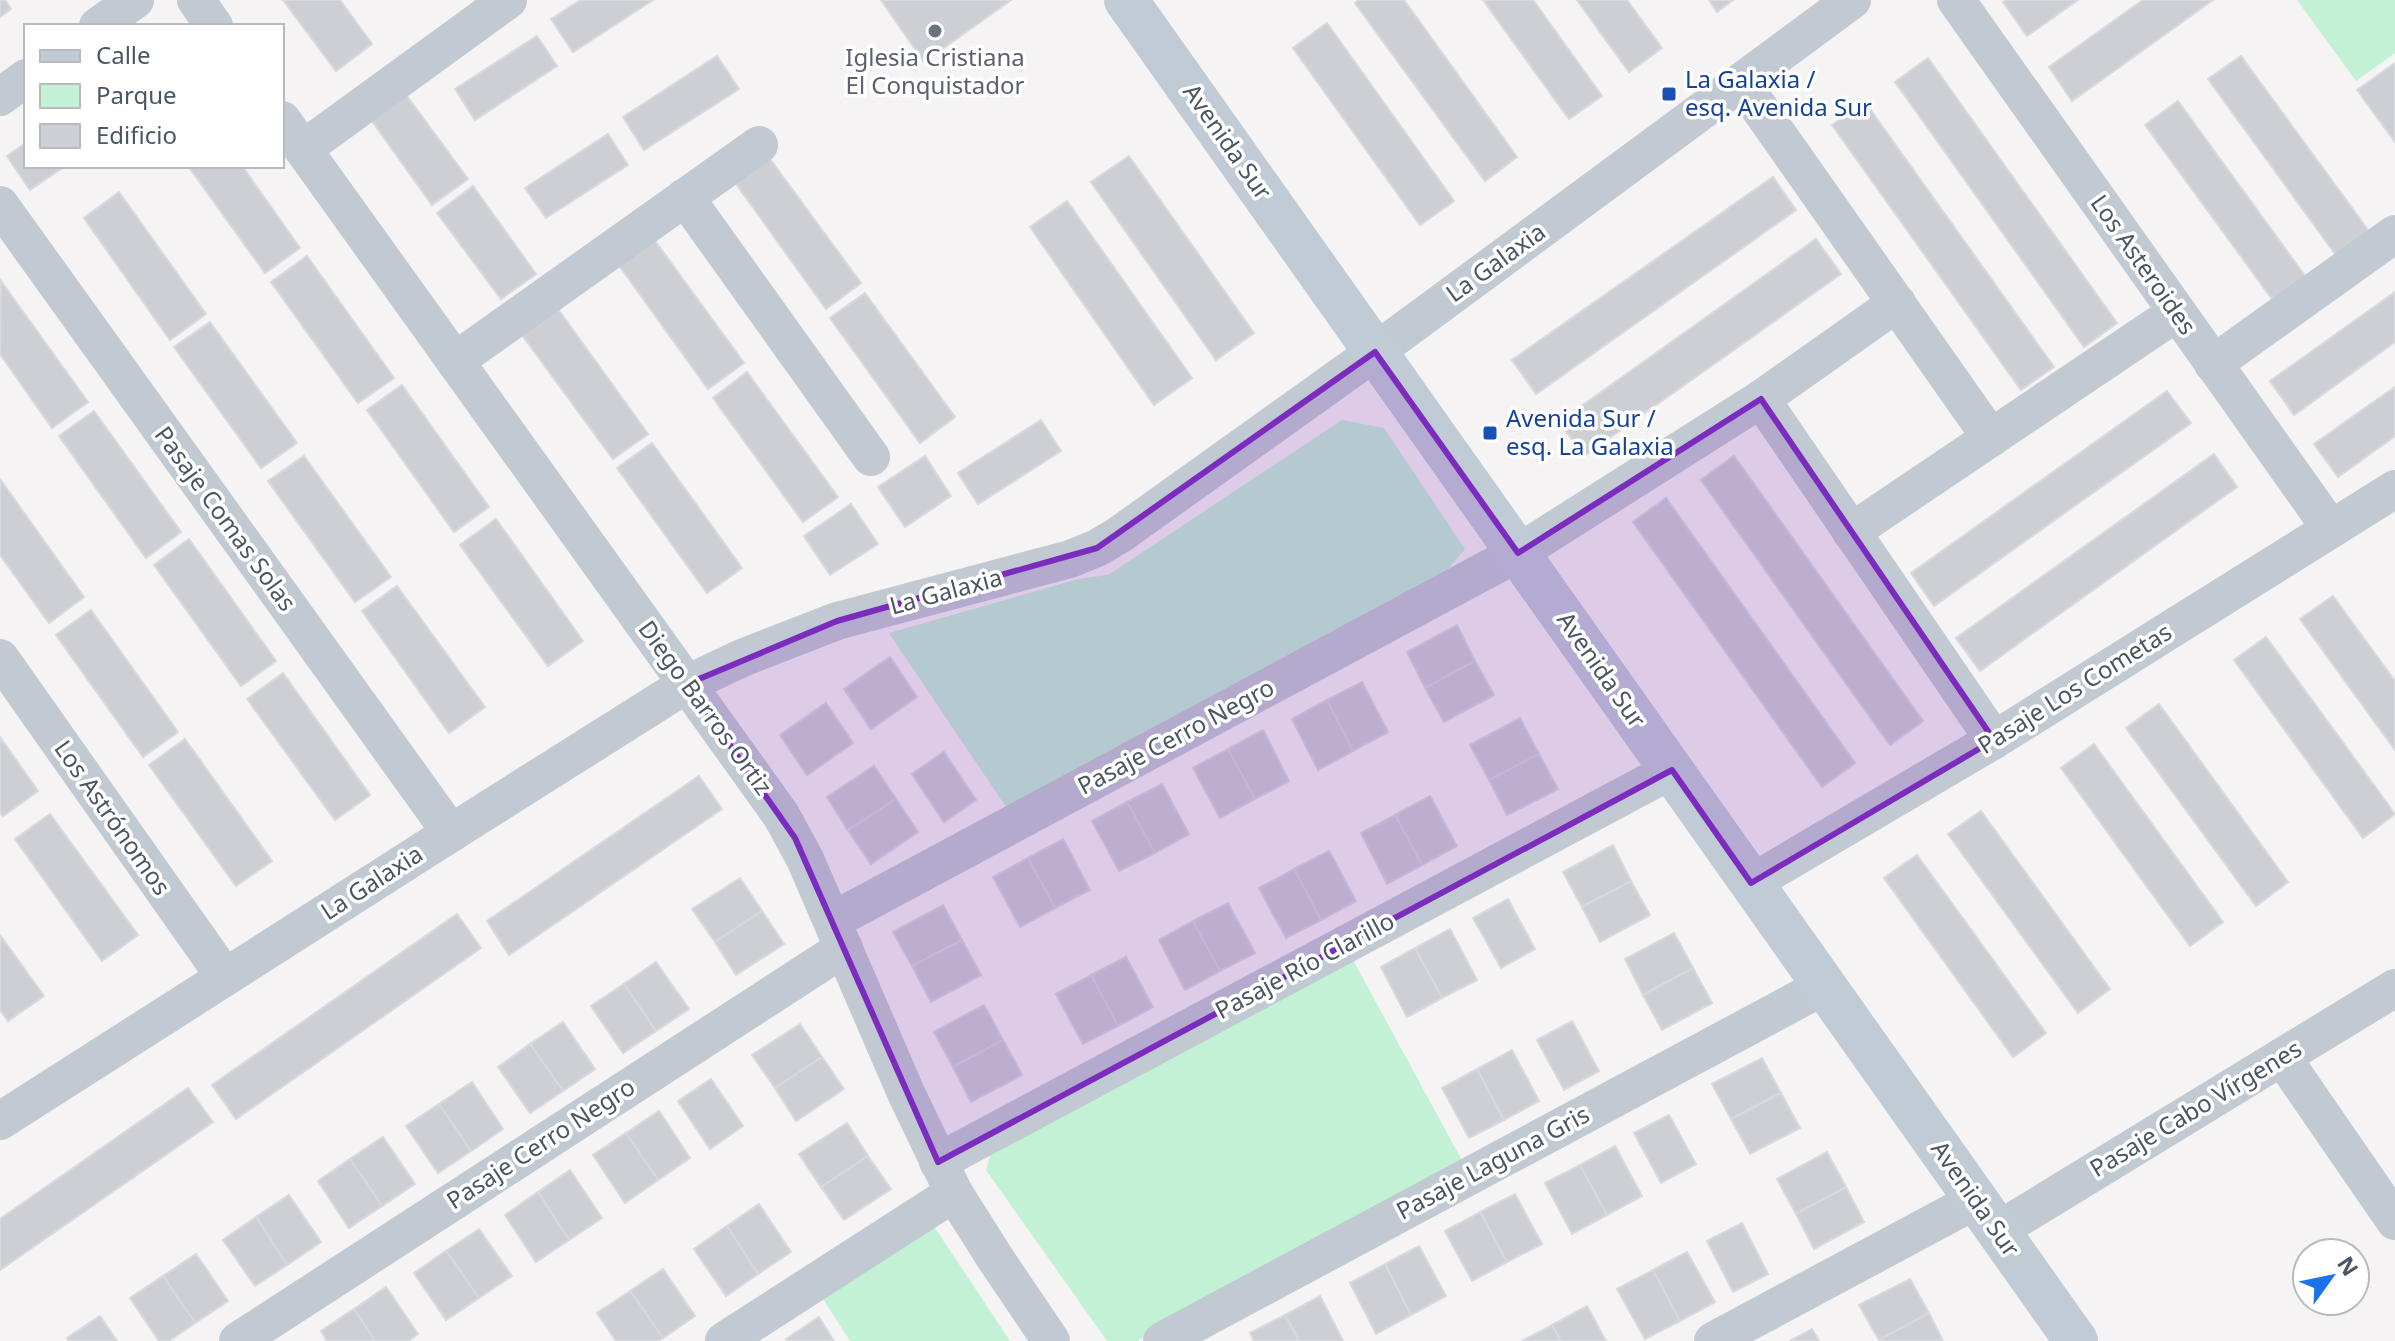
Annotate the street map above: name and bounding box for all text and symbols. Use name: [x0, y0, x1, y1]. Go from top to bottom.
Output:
marker: Iglesia Cristiana El Conquistador: [926, 22, 944, 40]
legend: [24, 24, 284, 168]
text: Calle: [96, 38, 151, 71]
place label: Iglesia Cristiana El Conquistador: [845, 40, 1025, 101]
place label: La Galaxia / esq. Avenida Sur: [1685, 62, 1872, 123]
street label: Avenida Sur: [1176, 77, 1280, 206]
text: Parque: [96, 78, 177, 111]
marker: La Galaxia / esq. Avenida Sur: [1660, 85, 1678, 103]
text: Edificio: [96, 118, 177, 151]
street label: Los Asteroides: [2084, 188, 2205, 341]
street label: La Galaxia: [1439, 215, 1551, 309]
place label: Avenida Sur / esq. La Galaxia: [1506, 401, 1674, 462]
street label: Pasaje Comas Solas: [148, 419, 305, 617]
marker: Avenida Sur / esq. La Galaxia: [1481, 424, 1499, 442]
street label: La Galaxia: [886, 560, 1006, 621]
street label: Avenida Sur: [1550, 605, 1654, 734]
street label: Diego Barros Ortiz: [632, 613, 781, 801]
street label: Pasaje Los Cometas: [1971, 615, 2178, 761]
street label: Pasaje Cerro Negro: [1071, 670, 1279, 801]
street label: Los Astrónomos: [47, 733, 179, 901]
street label: La Galaxia: [314, 837, 428, 927]
street label: Pasaje Río Clarillo: [1209, 903, 1400, 1026]
street label: Pasaje Cabo Vírgenes: [2083, 1031, 2307, 1184]
street label: Pasaje Cerro Negro: [440, 1069, 641, 1216]
street label: Pasaje Laguna Gris: [1390, 1097, 1595, 1227]
street label: Avenida Sur: [1924, 1134, 2028, 1263]
north arrow: [2291, 1237, 2371, 1317]
text: N: [2331, 1250, 2366, 1281]

